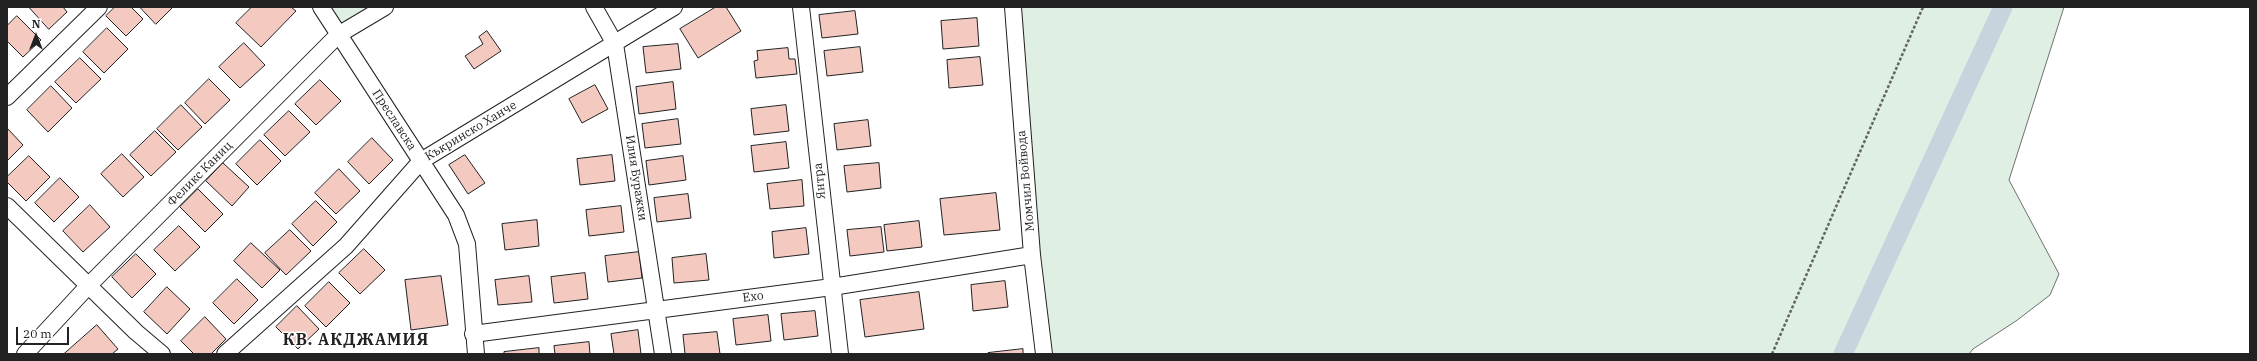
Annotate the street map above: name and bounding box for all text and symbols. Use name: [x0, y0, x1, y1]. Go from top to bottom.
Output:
north arrow: [16, 16, 56, 56]
text: N: [32, 17, 40, 31]
street label: Преславска: [369, 87, 419, 153]
street label: Къкринско Ханче: [423, 98, 519, 164]
street label: Момчил Войвода: [1014, 130, 1038, 232]
street label: Илия Буражки: [622, 134, 650, 222]
street label: Феликс Каниц: [165, 139, 235, 209]
street label: Янтра: [811, 162, 829, 200]
street label: Ехо: [742, 289, 764, 305]
scale bar: [18, 319, 71, 345]
text: 20 m: [23, 326, 52, 341]
district label: КВ. АКДЖАМИЯ: [283, 330, 429, 350]

